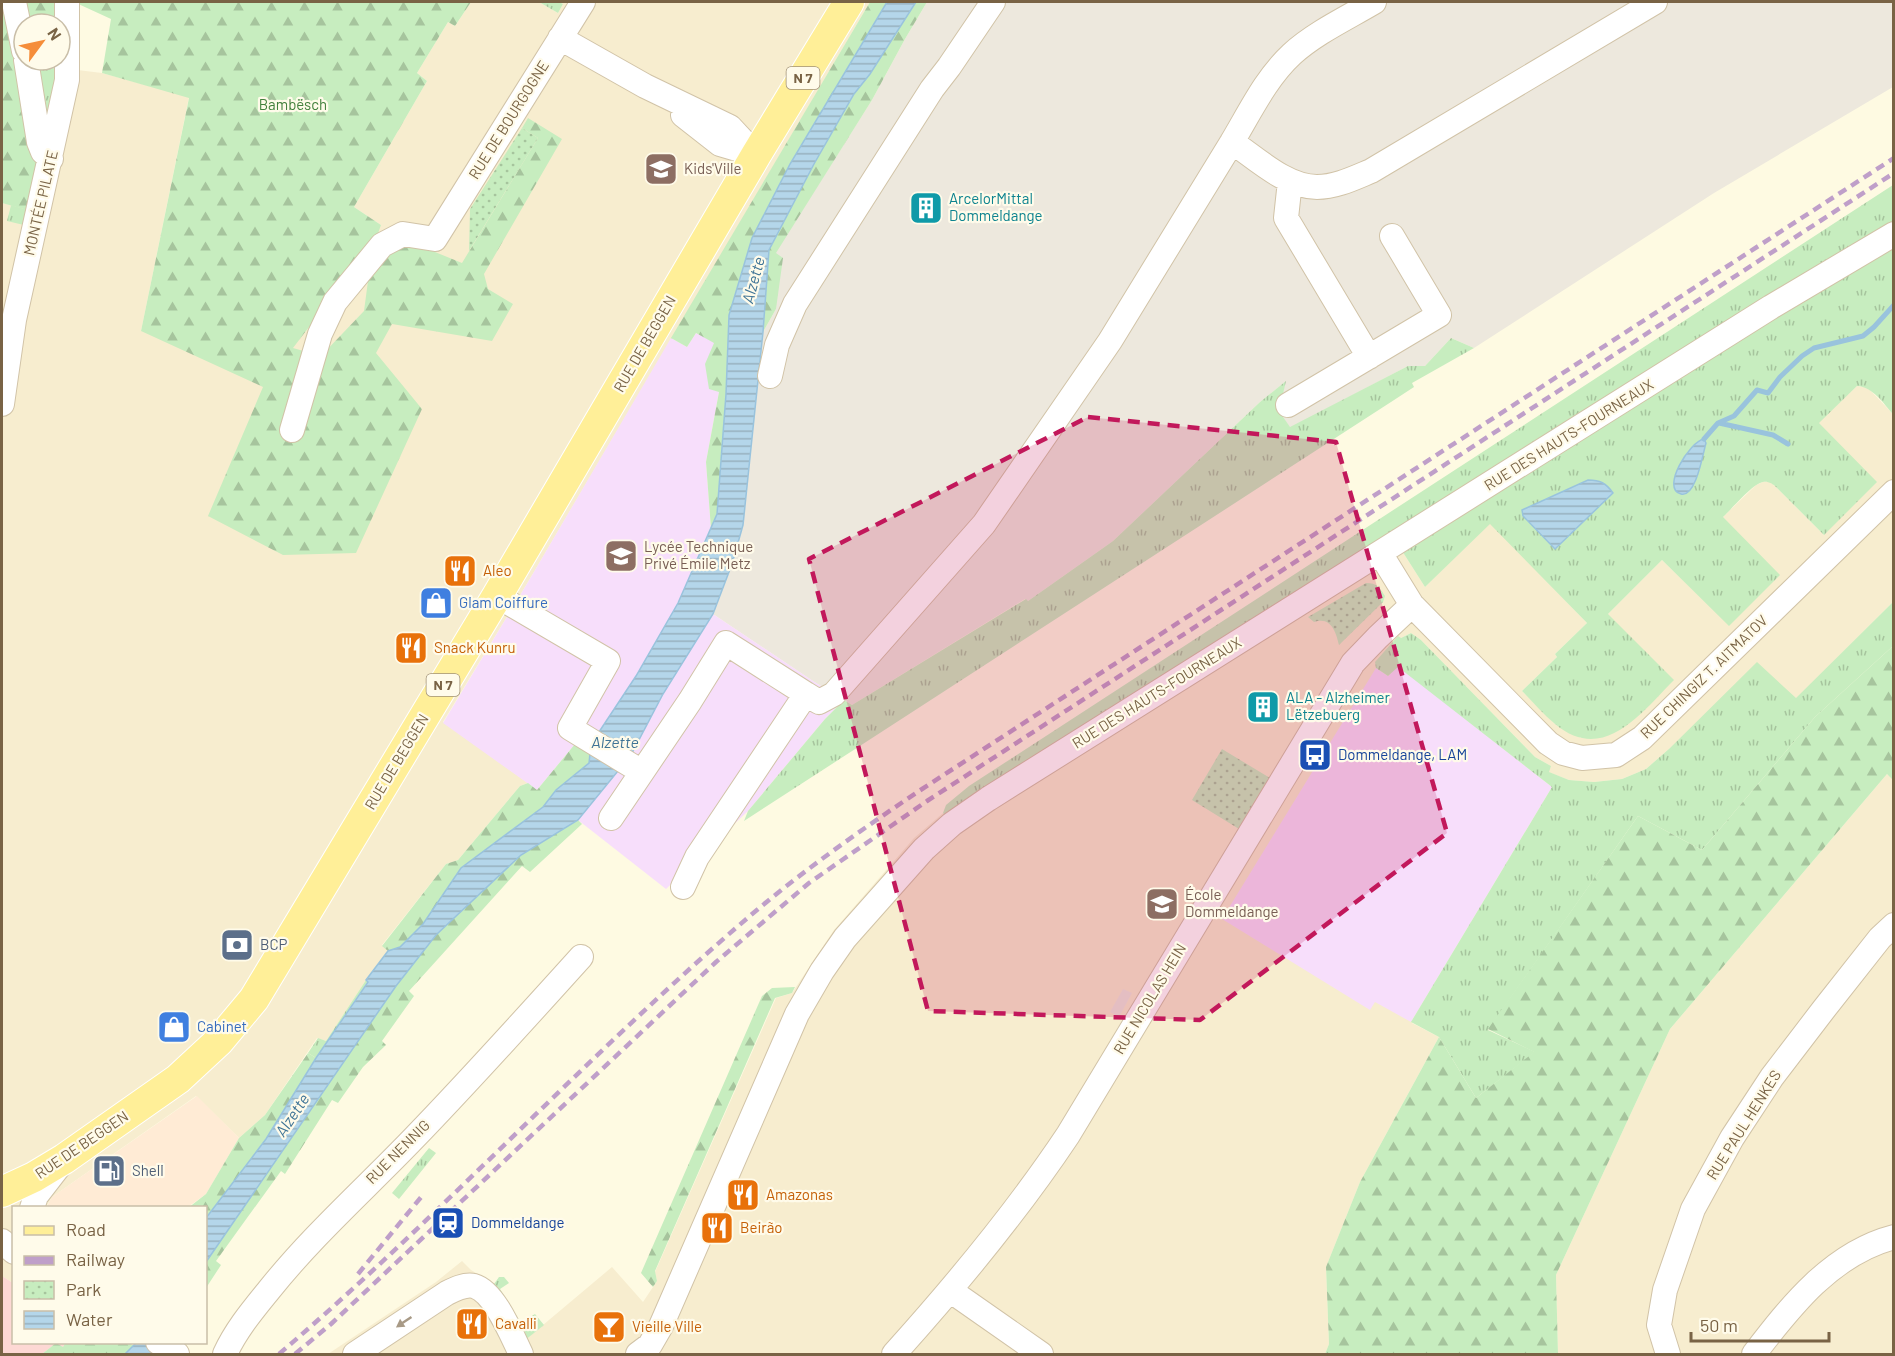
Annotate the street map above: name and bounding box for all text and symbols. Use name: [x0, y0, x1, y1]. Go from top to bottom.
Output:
north arrow: [12, 12, 72, 72]
text: N: [44, 24, 66, 43]
street label: RUE DE BOURGOGNE: [464, 57, 552, 182]
road number: N 7: [786, 67, 820, 89]
park label: Bambësch: [259, 95, 327, 113]
street label: MONTÉE PILATE: [19, 148, 61, 257]
school or university icon: Kids'Ville: [643, 151, 679, 187]
place label: Kids'Ville: [684, 159, 742, 177]
place label: ArcelorMittal Dommeldange: [949, 189, 1043, 224]
building icon: ArcelorMittal Dommeldange: [908, 190, 944, 226]
water label: Alzette: [737, 255, 768, 305]
street label: RUE DE BEGGEN: [609, 292, 679, 395]
street label: RUE DES HAUTS-FOURNEAUX: [1481, 374, 1657, 494]
place label: Lycée Technique Privé Émile Metz: [644, 537, 753, 572]
school or university icon: Lycée Technique Privé Émile Metz: [603, 538, 639, 574]
restaurant icon: Aleo: [442, 553, 478, 589]
place label: Aleo: [483, 561, 512, 579]
shop icon: Glam Coiffure: [418, 585, 454, 621]
place label: Glam Coiffure: [459, 593, 548, 611]
street label: RUE CHINGIZ T. AITMATOV: [1636, 611, 1771, 742]
restaurant icon: Snack Kunru: [393, 630, 429, 666]
street label: RUE DES HAUTS-FOURNEAUX: [1069, 632, 1245, 752]
place label: Snack Kunru: [434, 638, 516, 656]
road number: N 7: [426, 674, 460, 696]
place label: ALA - Alzheimer Lëtzebuerg: [1286, 688, 1391, 723]
building icon: ALA - Alzheimer Lëtzebuerg: [1245, 689, 1281, 725]
street label: RUE DE BEGGEN: [361, 710, 432, 813]
water label: Alzette: [591, 732, 639, 751]
bus stop icon: Dommeldange, LAM: [1297, 737, 1333, 773]
place label: Dommeldange, LAM: [1338, 745, 1467, 763]
place label: École Dommeldange: [1185, 885, 1279, 920]
school or university icon: École Dommeldange: [1144, 886, 1180, 922]
bank icon: BCP: [219, 927, 255, 963]
place label: BCP: [260, 935, 287, 953]
street label: RUE NICOLAS HEIN: [1109, 940, 1189, 1057]
shop icon: Cabinet: [156, 1009, 192, 1045]
place label: Cabinet: [197, 1017, 247, 1035]
street label: RUE PAUL HENKES: [1702, 1066, 1784, 1183]
water label: Alzette: [270, 1090, 313, 1140]
street label: RUE DE BEGGEN: [31, 1106, 131, 1182]
street label: RUE NENNIG: [362, 1116, 433, 1187]
fuel station icon: Shell: [91, 1153, 127, 1189]
place label: Shell: [132, 1161, 164, 1179]
restaurant icon: Amazonas: [725, 1177, 761, 1213]
place label: Amazonas: [766, 1185, 833, 1203]
station icon: Dommeldange: [430, 1205, 466, 1241]
legend: [12, 1206, 207, 1344]
restaurant icon: Beirão: [699, 1210, 735, 1246]
place label: Dommeldange: [471, 1213, 565, 1231]
text: Road: [66, 1218, 106, 1240]
place label: Beirão: [740, 1218, 782, 1236]
text: Railway: [66, 1248, 125, 1270]
text: Park: [66, 1278, 101, 1300]
scale bar: [1691, 1305, 1829, 1343]
restaurant icon: Cavalli: [454, 1306, 490, 1342]
text: Water: [66, 1308, 113, 1330]
bar icon: Vieille Ville: [591, 1309, 627, 1345]
place label: Cavalli: [495, 1314, 537, 1332]
text: 50 m: [1700, 1314, 1738, 1336]
one-way arrow: [396, 1316, 412, 1327]
place label: Vieille Ville: [632, 1317, 702, 1335]

